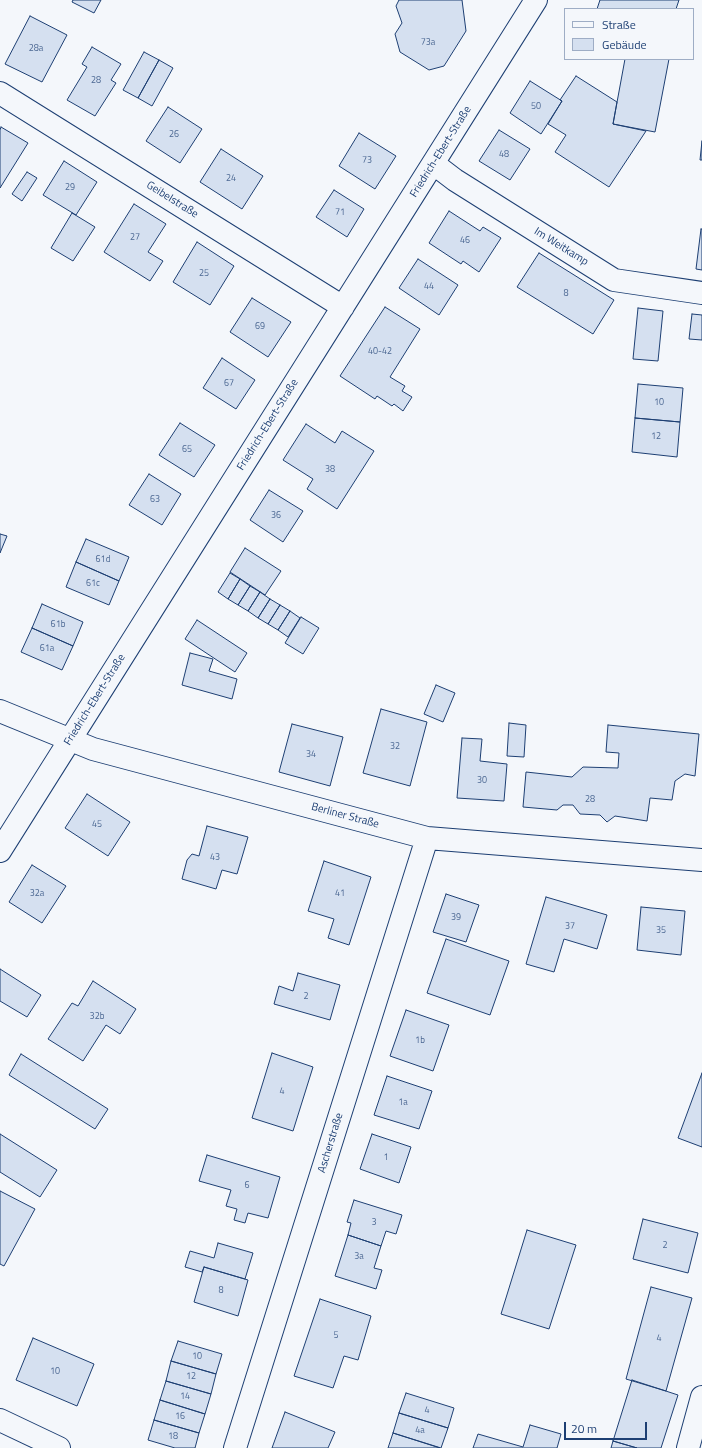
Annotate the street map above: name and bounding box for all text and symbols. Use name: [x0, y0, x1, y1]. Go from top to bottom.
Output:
legend: [564, 8, 694, 60]
text: Straße: [602, 15, 636, 34]
text: Gebäude: [602, 35, 647, 54]
house number: 73a: [421, 38, 435, 48]
house number: 28a: [29, 44, 43, 54]
house number: 28: [91, 76, 101, 86]
house number: 50: [531, 102, 541, 112]
street label: Friedrich-Ebert-Straße: [408, 104, 474, 200]
house number: 26: [169, 130, 179, 140]
house number: 48: [499, 150, 509, 160]
house number: 73: [362, 156, 372, 166]
house number: 24: [226, 174, 236, 184]
street label: Geibelstraße: [144, 179, 200, 221]
house number: 29: [65, 183, 75, 193]
house number: 71: [335, 208, 345, 218]
street label: Im Weitkamp: [531, 225, 591, 269]
house number: 27: [130, 233, 140, 243]
house number: 46: [460, 236, 470, 246]
house number: 25: [199, 269, 209, 279]
house number: 44: [424, 282, 434, 292]
house number: 8: [563, 289, 569, 299]
house number: 69: [255, 322, 265, 332]
house number: 40-42: [368, 347, 392, 357]
street label: Friedrich-Ebert-Straße: [235, 377, 301, 473]
house number: 67: [224, 379, 234, 389]
house number: 10: [654, 398, 664, 408]
house number: 12: [651, 432, 661, 442]
house number: 65: [182, 445, 192, 455]
house number: 38: [325, 465, 335, 475]
house number: 63: [150, 495, 160, 505]
house number: 36: [271, 511, 281, 521]
house number: 61d: [96, 555, 110, 565]
house number: 61c: [86, 579, 100, 589]
house number: 61b: [51, 620, 65, 630]
house number: 61a: [40, 644, 54, 654]
street label: Friedrich-Ebert-Straße: [62, 652, 128, 748]
house number: 32: [390, 742, 400, 752]
house number: 34: [306, 750, 316, 760]
house number: 30: [477, 776, 487, 786]
house number: 28: [585, 795, 595, 805]
street label: Berliner Straße: [310, 801, 380, 831]
house number: 45: [92, 820, 102, 830]
house number: 43: [210, 853, 220, 863]
house number: 32a: [30, 889, 44, 899]
house number: 41: [335, 889, 345, 899]
house number: 39: [451, 913, 461, 923]
house number: 37: [565, 922, 575, 932]
house number: 35: [656, 926, 666, 936]
house number: 2: [303, 992, 309, 1002]
house number: 32b: [90, 1012, 104, 1022]
house number: 1b: [415, 1036, 425, 1046]
house number: 4: [279, 1087, 285, 1097]
house number: 1a: [398, 1098, 408, 1108]
street label: Ascherstraße: [316, 1111, 346, 1175]
house number: 1: [383, 1153, 389, 1163]
house number: 6: [244, 1181, 250, 1191]
house number: 3: [371, 1218, 377, 1228]
house number: 2: [662, 1241, 668, 1251]
house number: 3a: [354, 1252, 364, 1262]
house number: 8: [218, 1286, 224, 1296]
house number: 5: [333, 1331, 339, 1341]
house number: 4: [656, 1334, 662, 1344]
house number: 10: [192, 1352, 202, 1362]
house number: 10: [50, 1367, 60, 1377]
house number: 12: [186, 1372, 196, 1382]
house number: 14: [180, 1392, 190, 1402]
house number: 4: [424, 1406, 430, 1416]
house number: 16: [175, 1412, 185, 1422]
scale bar: [566, 1414, 649, 1440]
text: 20 m: [571, 1419, 597, 1438]
house number: 4a: [415, 1426, 425, 1436]
house number: 18: [168, 1432, 178, 1442]

